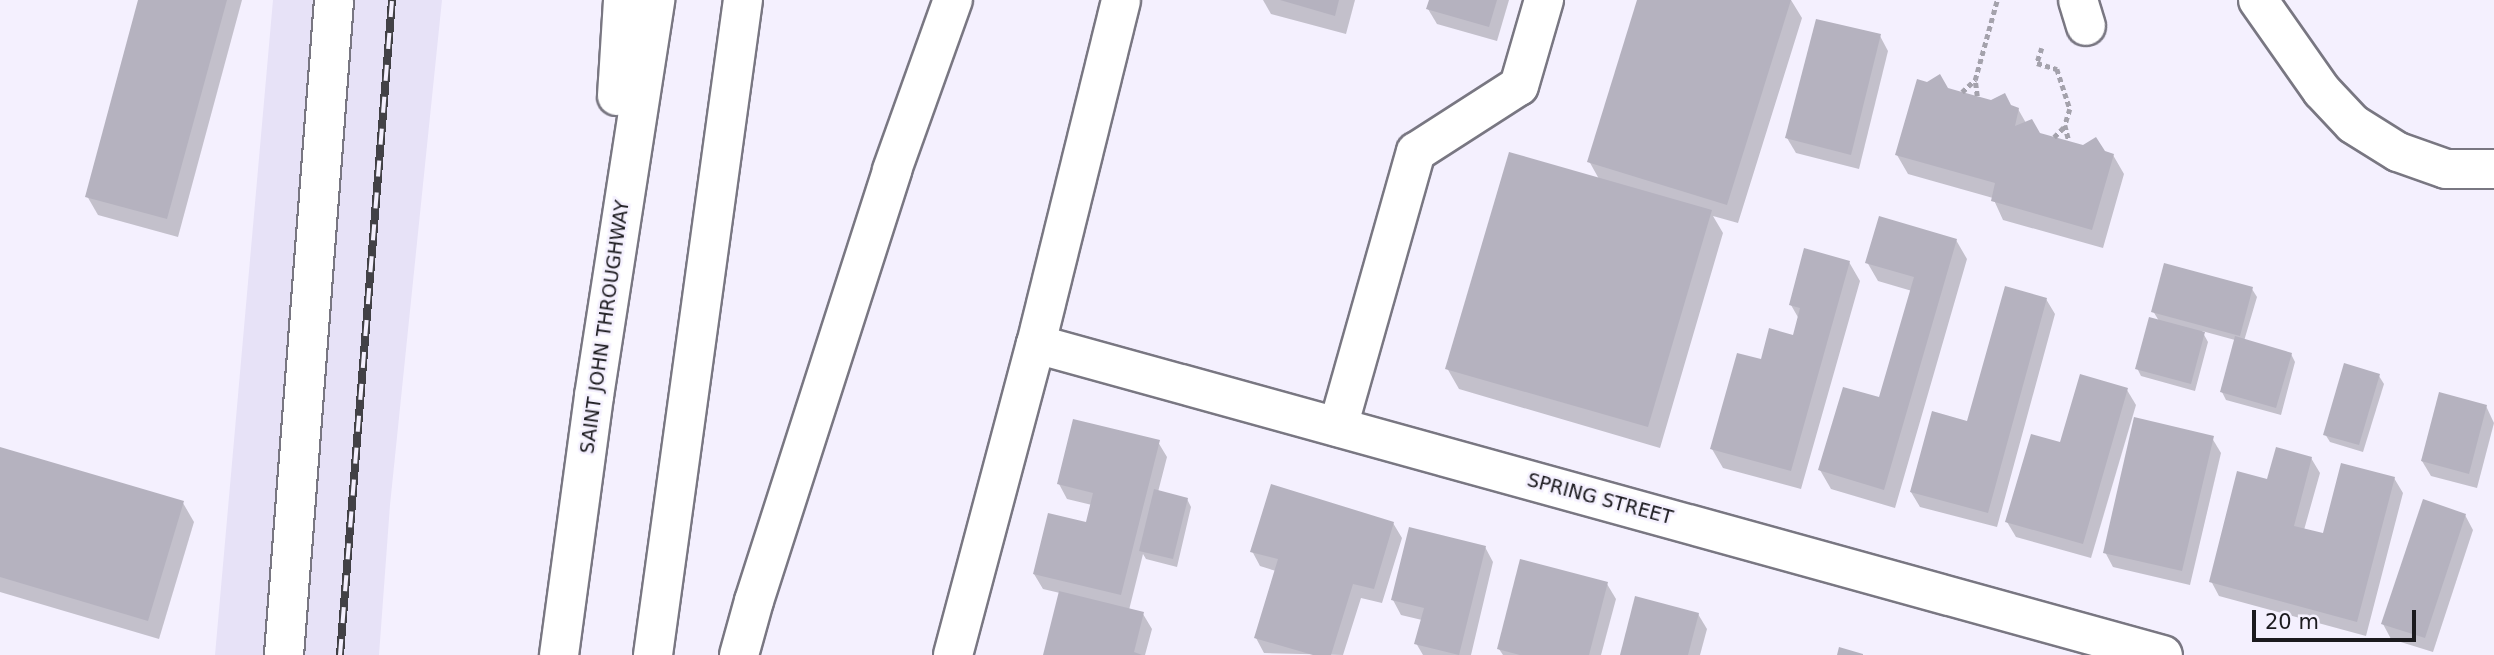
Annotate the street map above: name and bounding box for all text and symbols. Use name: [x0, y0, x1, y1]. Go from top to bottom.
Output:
street label: SAINT JOHN THROUGHWAY: [576, 199, 634, 455]
street label: SPRING STREET: [1525, 469, 1675, 529]
scale bar: [2256, 596, 2420, 640]
text: 20 m: [2265, 610, 2319, 634]

